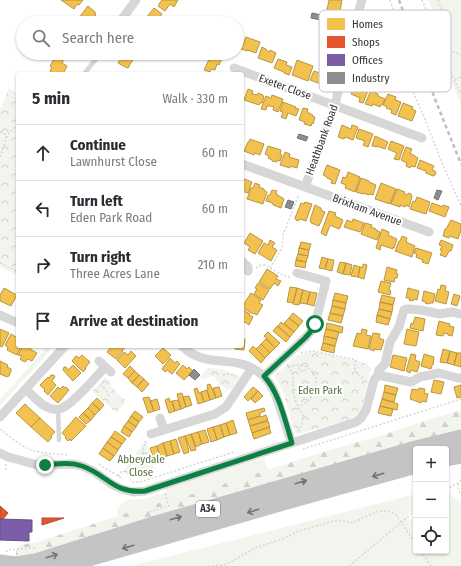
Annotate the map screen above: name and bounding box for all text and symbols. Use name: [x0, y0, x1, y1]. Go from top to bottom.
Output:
legend: [319, 10, 451, 92]
search box: [16, 16, 244, 60]
text: Homes: [352, 18, 383, 31]
icon: search: [30, 27, 52, 49]
text: Search here: [62, 29, 134, 47]
text: Shops: [352, 36, 380, 49]
text: Offices: [352, 54, 383, 67]
street label: Exeter Close: [257, 72, 313, 102]
text: Industry: [352, 72, 389, 85]
text: 5 min: [32, 88, 70, 109]
text: Walk · 330 m: [163, 91, 228, 106]
street label: Heathbank Road: [303, 103, 341, 177]
text: Continue: [70, 136, 126, 154]
icon: ahead: [32, 142, 54, 164]
text: 60 m: [202, 145, 228, 160]
text: Lawnhurst Close: [70, 154, 157, 169]
street label: Brixham Avenue: [331, 191, 403, 229]
text: Turn left: [70, 192, 123, 210]
icon: left: [32, 198, 54, 220]
text: 60 m: [202, 201, 228, 216]
text: Eden Park Road: [70, 210, 152, 225]
text: Turn right: [70, 248, 131, 266]
icon: right: [32, 254, 54, 276]
text: 210 m: [198, 257, 228, 272]
text: Three Acres Lane: [70, 266, 160, 281]
icon: arrive: [32, 310, 54, 332]
text: Arrive at destination: [70, 312, 198, 330]
route start: [306, 315, 324, 333]
park label: Eden Park: [298, 384, 343, 397]
map controls: [413, 446, 449, 554]
button: +: [413, 446, 449, 482]
park label: Abbeydale Close: [117, 453, 165, 479]
route end: [36, 456, 54, 474]
one-way arrow: [372, 472, 385, 479]
one-way arrow: [294, 478, 307, 485]
button: −: [413, 482, 449, 518]
road number: A34: [196, 501, 220, 517]
one-way arrow: [247, 508, 260, 515]
one-way arrow: [169, 514, 182, 521]
button: locate: [413, 518, 449, 554]
one-way arrow: [122, 544, 135, 551]
one-way arrow: [46, 552, 58, 560]

